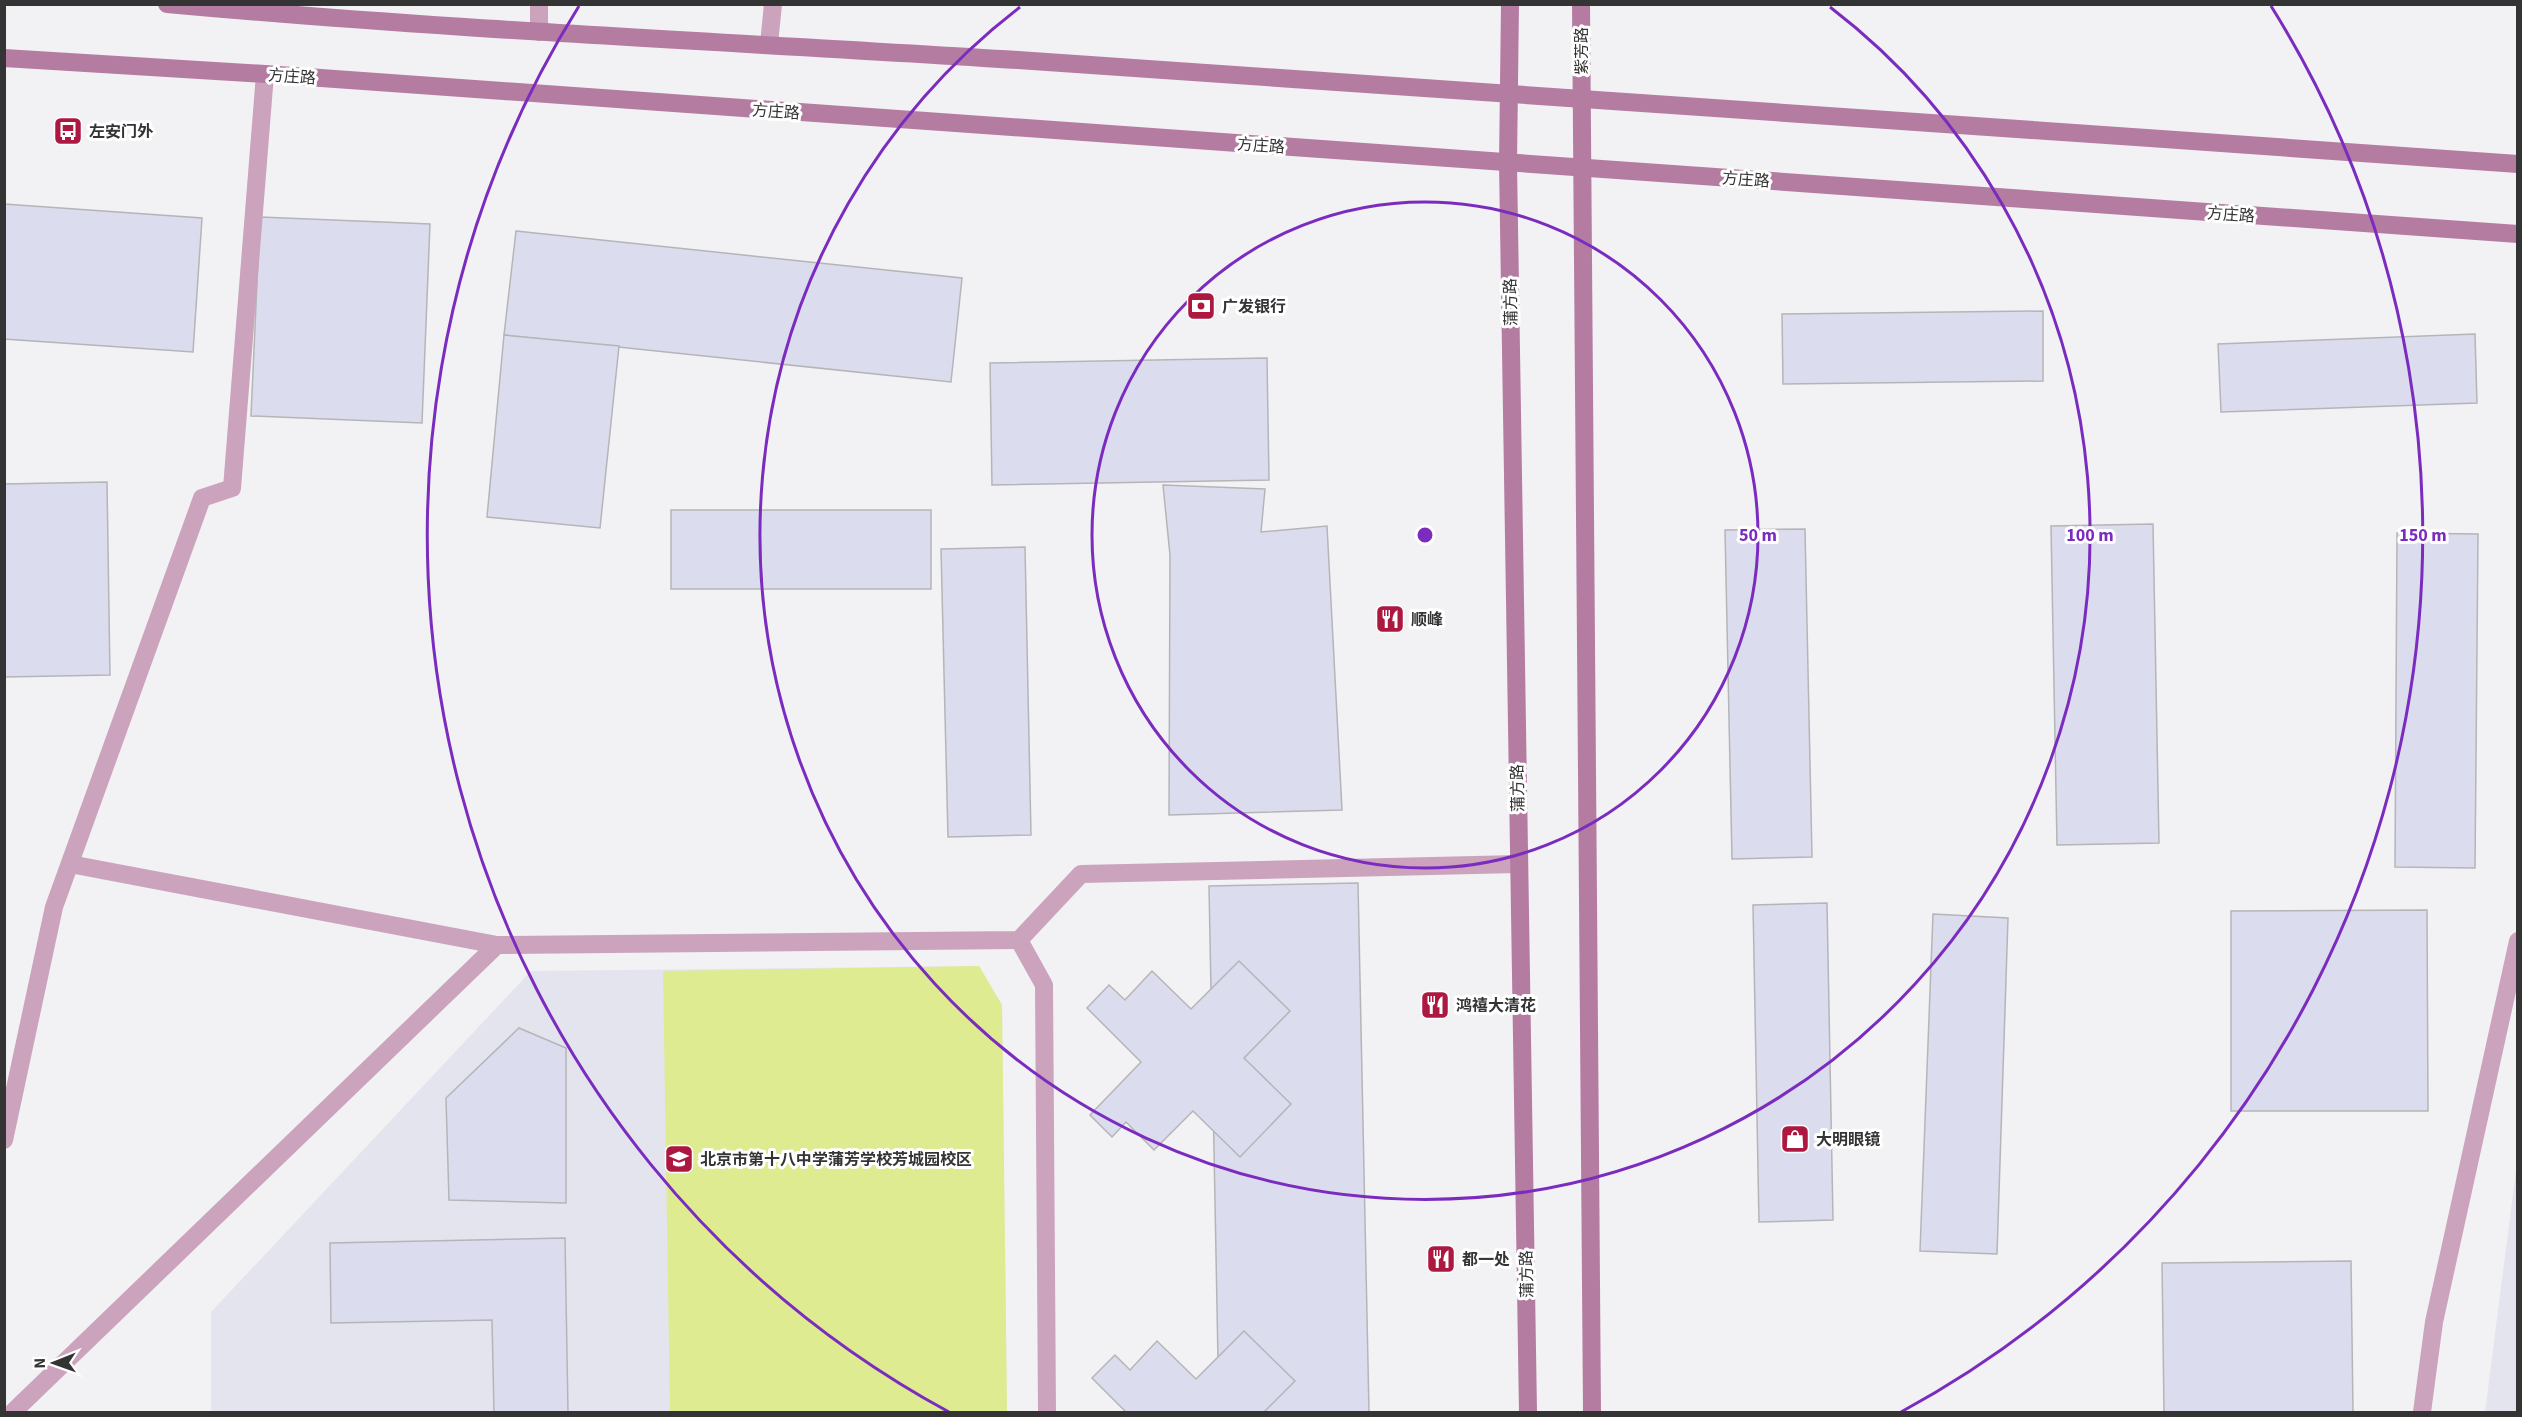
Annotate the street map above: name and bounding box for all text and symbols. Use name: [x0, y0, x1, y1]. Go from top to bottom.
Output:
street label: 紫芳路: [1571, 27, 1593, 75]
street label: 方庄路: [267, 64, 317, 90]
street label: 方庄路: [751, 99, 801, 125]
bus stop icon: 左安门外: [52, 115, 84, 147]
place label: 左安门外: [89, 121, 154, 143]
street label: 方庄路: [1236, 133, 1286, 159]
street label: 方庄路: [1721, 167, 1771, 193]
street label: 方庄路: [2206, 202, 2256, 228]
street label: 蒲方路: [1500, 278, 1522, 326]
bank icon: 广发银行: [1185, 290, 1217, 322]
place label: 广发银行: [1222, 296, 1286, 318]
text: 50 m: [1739, 523, 1777, 548]
text: 100 m: [2066, 523, 2114, 548]
text: 150 m: [2399, 523, 2447, 548]
centre of rings: [1415, 525, 1435, 545]
restaurant icon: 顺峰: [1374, 603, 1406, 635]
place label: 顺峰: [1411, 609, 1443, 631]
street label: 蒲方路: [1507, 764, 1529, 812]
restaurant icon: 鸿禧大清花: [1419, 989, 1451, 1021]
place label: 鸿禧大清花: [1456, 995, 1536, 1017]
shop icon: 大明眼镜: [1779, 1123, 1811, 1155]
place label: 大明眼镜: [1816, 1129, 1880, 1151]
school or university icon: 北京市第十八中学蒲芳学校芳城园校区: [663, 1143, 695, 1175]
place label: 北京市第十八中学蒲芳学校芳城园校区: [700, 1149, 972, 1171]
restaurant icon: 都一处: [1425, 1243, 1457, 1275]
place label: 都一处: [1462, 1249, 1510, 1271]
street label: 蒲方路: [1516, 1250, 1538, 1298]
north arrow: [24, 1333, 84, 1393]
text: N: [29, 1358, 51, 1369]

